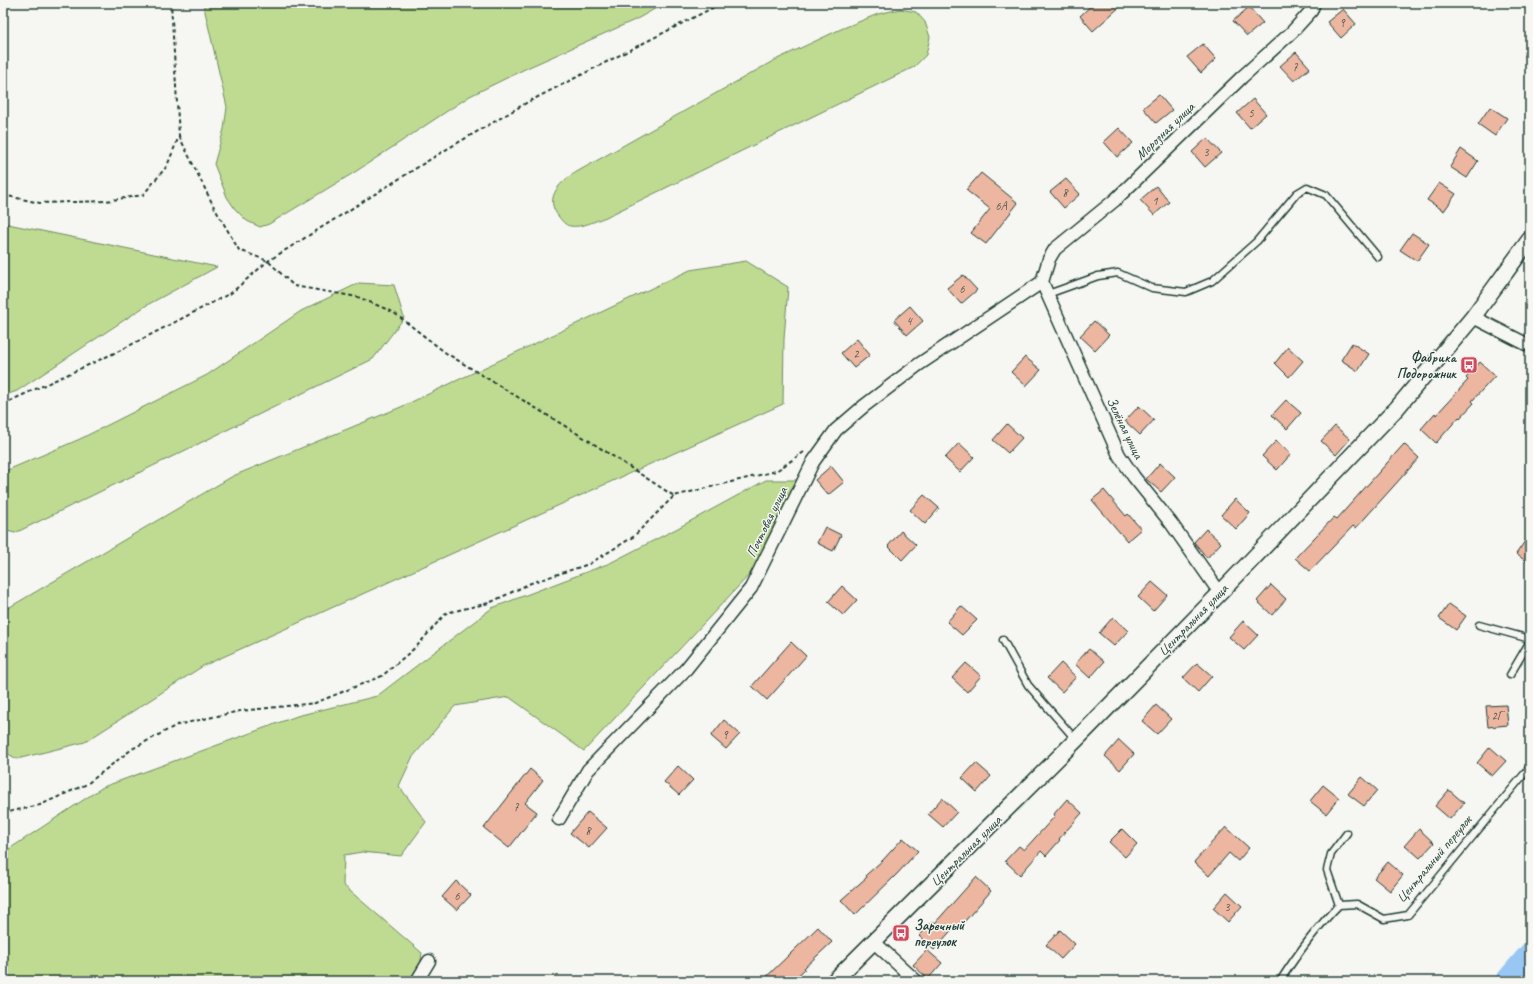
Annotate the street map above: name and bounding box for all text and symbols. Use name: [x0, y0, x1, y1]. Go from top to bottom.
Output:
house number: 9: [1339, 15, 1346, 31]
house number: 7: [1292, 59, 1298, 75]
street label: Морозная улица: [1132, 98, 1199, 163]
house number: 5: [1248, 105, 1254, 121]
house number: 3: [1203, 144, 1210, 160]
house number: 8: [1062, 185, 1069, 201]
house number: 1: [1152, 193, 1158, 209]
house number: 6А: [995, 198, 1008, 214]
house number: 6: [959, 281, 965, 297]
house number: 4: [906, 313, 913, 329]
house number: 2: [853, 346, 860, 362]
place label: Фабрика Подорожник: [1397, 349, 1458, 382]
bus stop icon: Фабрика Подорожник: [1459, 355, 1479, 375]
street label: Зелёная улица: [1103, 394, 1148, 463]
street label: Почтовая улица: [743, 483, 792, 560]
street label: Центральная улица: [1154, 580, 1232, 660]
house number: 2Г: [1492, 708, 1505, 724]
house number: 9: [722, 727, 729, 743]
house number: 7: [513, 799, 519, 815]
street label: Центральный переулок: [1393, 810, 1477, 906]
street label: Центральная улица: [927, 811, 1006, 890]
house number: 8: [585, 823, 592, 839]
house number: 6: [454, 888, 460, 904]
house number: 3: [1224, 899, 1231, 915]
place label: Заречный переулок: [914, 917, 965, 950]
bus stop icon: Заречный переулок: [891, 923, 911, 943]

